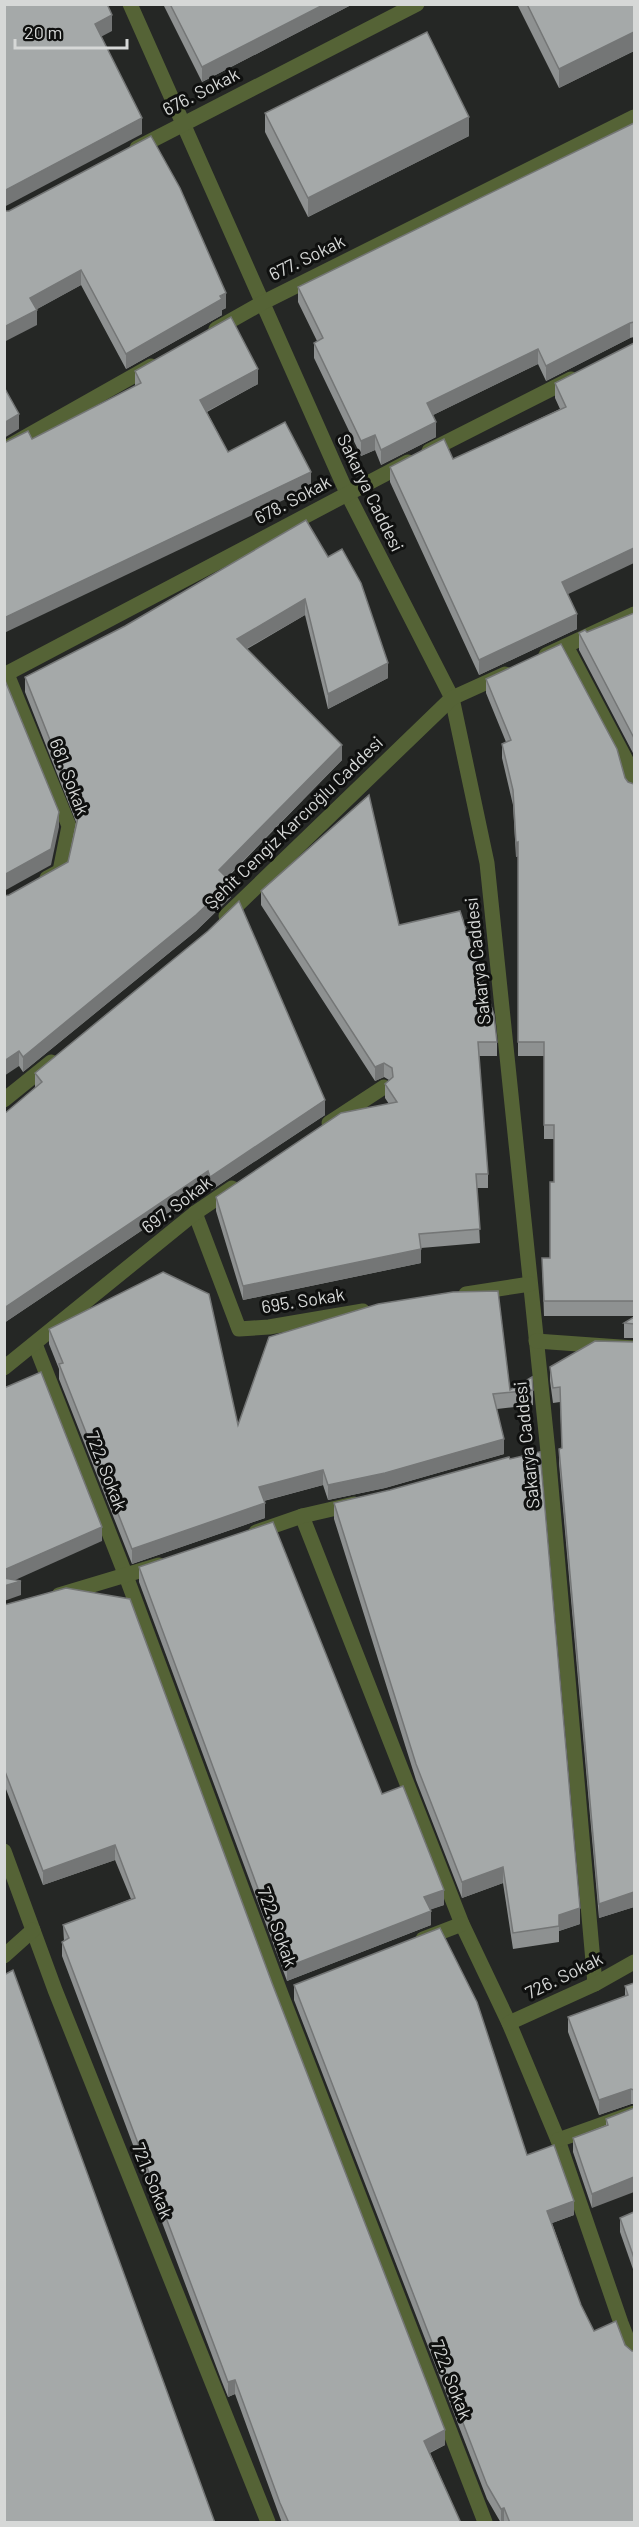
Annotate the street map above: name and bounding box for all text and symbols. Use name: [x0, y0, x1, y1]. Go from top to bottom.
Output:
scale bar: [15, 12, 128, 50]
text: 20 m: [24, 21, 62, 43]
street label: 676. Sokak: [159, 62, 243, 120]
street label: 677. Sokak: [265, 229, 348, 285]
street label: Sakarya Caddesi: [333, 430, 409, 555]
street label: 678. Sokak: [251, 470, 334, 528]
street label: Şehit Cengiz Karcıoğlu Caddesi: [199, 731, 387, 913]
street label: 681. Sokak: [45, 735, 95, 818]
street label: Sakarya Caddesi: [459, 896, 495, 1026]
street label: 697. Sokak: [137, 1171, 216, 1238]
street label: 695. Sokak: [260, 1283, 346, 1317]
street label: Sakarya Caddesi: [508, 1380, 544, 1510]
street label: 722. Sokak: [82, 1428, 132, 1514]
street label: 722. Sokak: [253, 1884, 303, 1970]
street label: 726. Sokak: [521, 1947, 606, 2003]
street label: 721. Sokak: [128, 2139, 178, 2222]
street label: 722. Sokak: [427, 2337, 477, 2423]

